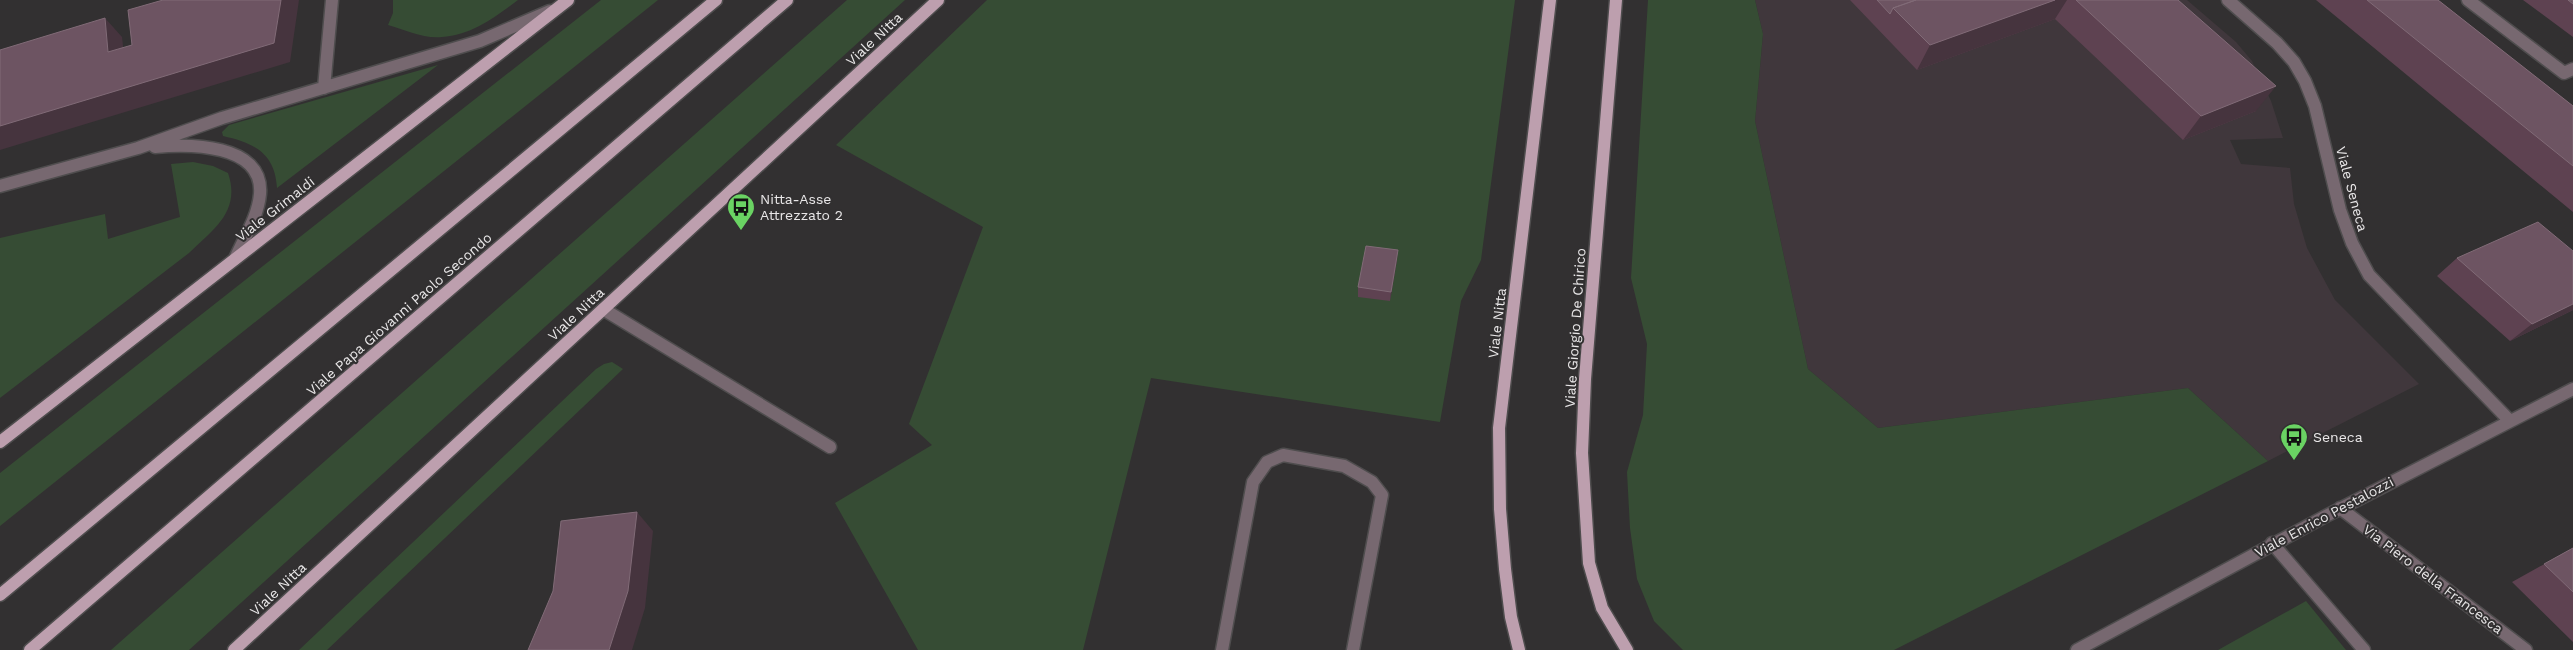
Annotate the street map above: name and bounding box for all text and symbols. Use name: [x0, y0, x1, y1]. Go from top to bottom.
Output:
street label: Viale Nitta: [843, 9, 905, 69]
street label: Viale Seneca: [2333, 145, 2371, 233]
street label: Viale Grimaldi: [232, 173, 318, 245]
place label: Nitta-Asse Attrezzato 2: [760, 191, 843, 223]
bus stop icon: Nitta-Asse Attrezzato 2: [726, 192, 756, 231]
street label: Viale Papa Giovanni Paolo Secondo: [303, 229, 495, 399]
street label: Viale Giorgio De Chirico: [1561, 247, 1589, 409]
street label: Viale Nitta: [545, 284, 607, 344]
street label: Viale Nitta: [1485, 287, 1509, 359]
bus stop icon: Seneca: [2279, 422, 2309, 461]
place label: Seneca: [2313, 429, 2363, 445]
street label: Viale Enrico Pestalozzi: [2252, 474, 2396, 560]
street label: Via Piero della Francesca: [2360, 521, 2506, 637]
street label: Viale Nitta: [247, 559, 309, 619]

